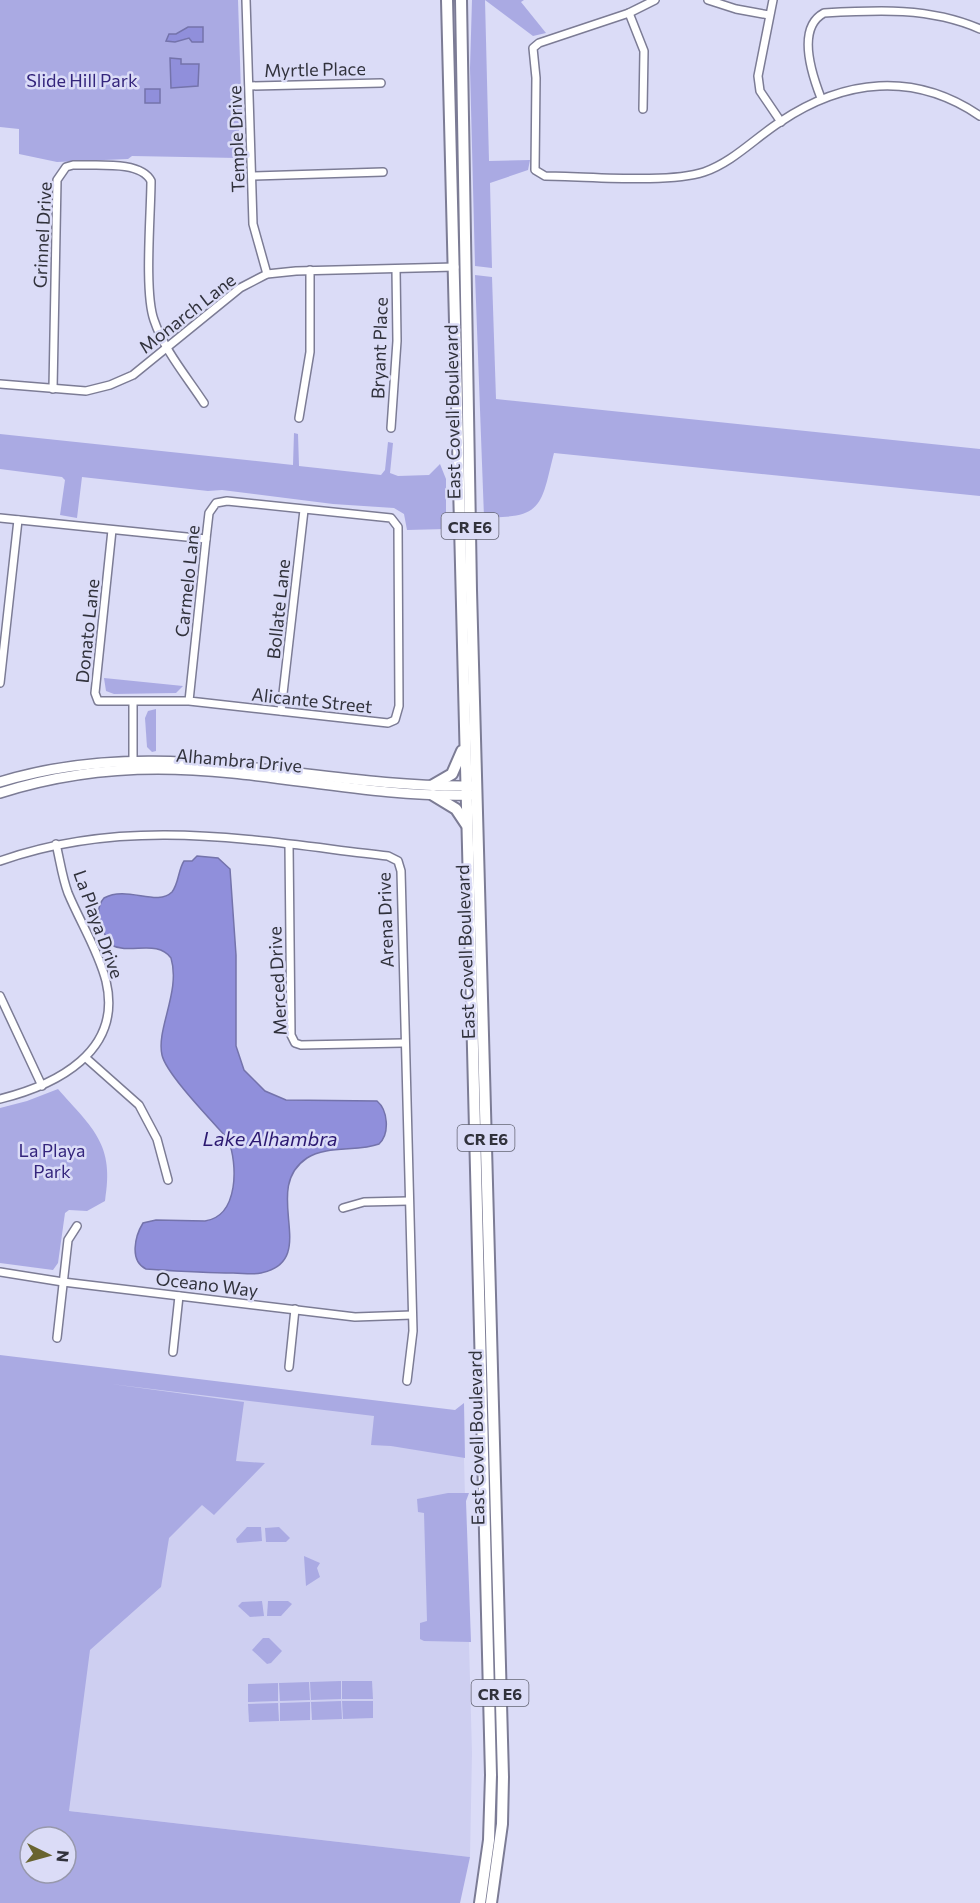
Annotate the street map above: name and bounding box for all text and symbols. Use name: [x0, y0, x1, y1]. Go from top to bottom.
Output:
street label: Myrtle Place: [264, 57, 366, 81]
park label: Slide Hill Park: [26, 69, 138, 91]
street label: Temple Drive: [223, 85, 249, 193]
street label: Grinnel Drive: [28, 181, 56, 289]
street label: Monarch Lane: [134, 268, 240, 358]
street label: Bryant Place: [366, 297, 392, 399]
street label: East Covell Boulevard: [439, 324, 465, 500]
road number: CR E6: [442, 513, 498, 539]
street label: Carmelo Lane: [170, 524, 204, 638]
street label: Bollate Lane: [262, 558, 294, 660]
street label: Donato Lane: [71, 578, 103, 684]
street label: Alicante Street: [251, 683, 373, 717]
street label: Alhambra Drive: [175, 744, 303, 776]
street label: East Covell Boulevard: [451, 864, 479, 1040]
street label: La Playa Drive: [69, 867, 129, 981]
street label: Arena Drive: [372, 872, 398, 968]
street label: Merced Drive: [263, 926, 291, 1036]
road number: CR E6: [458, 1125, 514, 1151]
water label: Lake Alhambra: [202, 1126, 338, 1150]
park label: La Playa Park: [19, 1139, 85, 1182]
street label: Oceano Way: [155, 1267, 259, 1301]
street label: East Covell Boulevard: [463, 1350, 489, 1526]
road number: CR E6: [472, 1680, 528, 1706]
north arrow: [18, 1825, 78, 1885]
text: N: [53, 1850, 73, 1863]

